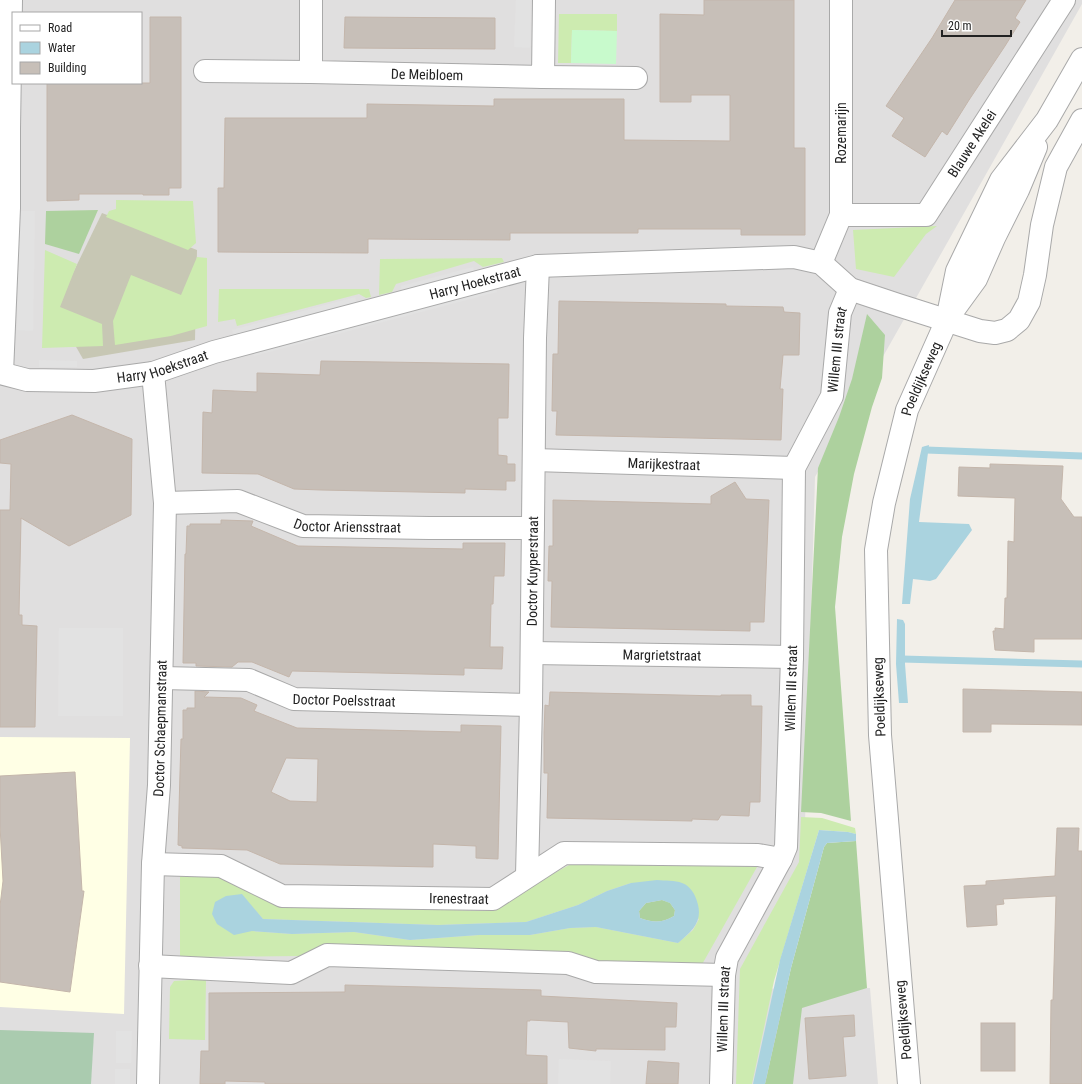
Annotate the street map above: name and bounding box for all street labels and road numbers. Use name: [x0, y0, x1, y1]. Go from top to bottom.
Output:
street label: De Meibloem: [391, 66, 463, 83]
street label: Rozemarijn: [833, 102, 849, 164]
street label: Blauwe Akelei: [944, 107, 999, 180]
street label: Harry Hoekstraat: [428, 263, 522, 302]
street label: Willem III straat: [824, 304, 850, 394]
street label: Poeldijkseweg: [898, 339, 944, 417]
street label: Harry Hoekstraat: [116, 347, 210, 386]
street label: Marijkestraat: [627, 455, 701, 473]
street label: Doctor Ariensstraat: [291, 515, 401, 536]
street label: Doctor Kuyperstraat: [524, 516, 541, 626]
street label: Willem III straat: [782, 645, 800, 732]
street label: Margrietstraat: [623, 646, 701, 664]
street label: Poeldijkseweg: [870, 657, 888, 737]
street label: Doctor Schaepmanstraat: [150, 660, 170, 797]
street label: Doctor Poelsstraat: [292, 691, 396, 710]
street label: Irenestraat: [429, 890, 489, 907]
street label: Willem III straat: [714, 965, 733, 1052]
street label: Poeldijkseweg: [892, 980, 914, 1060]

